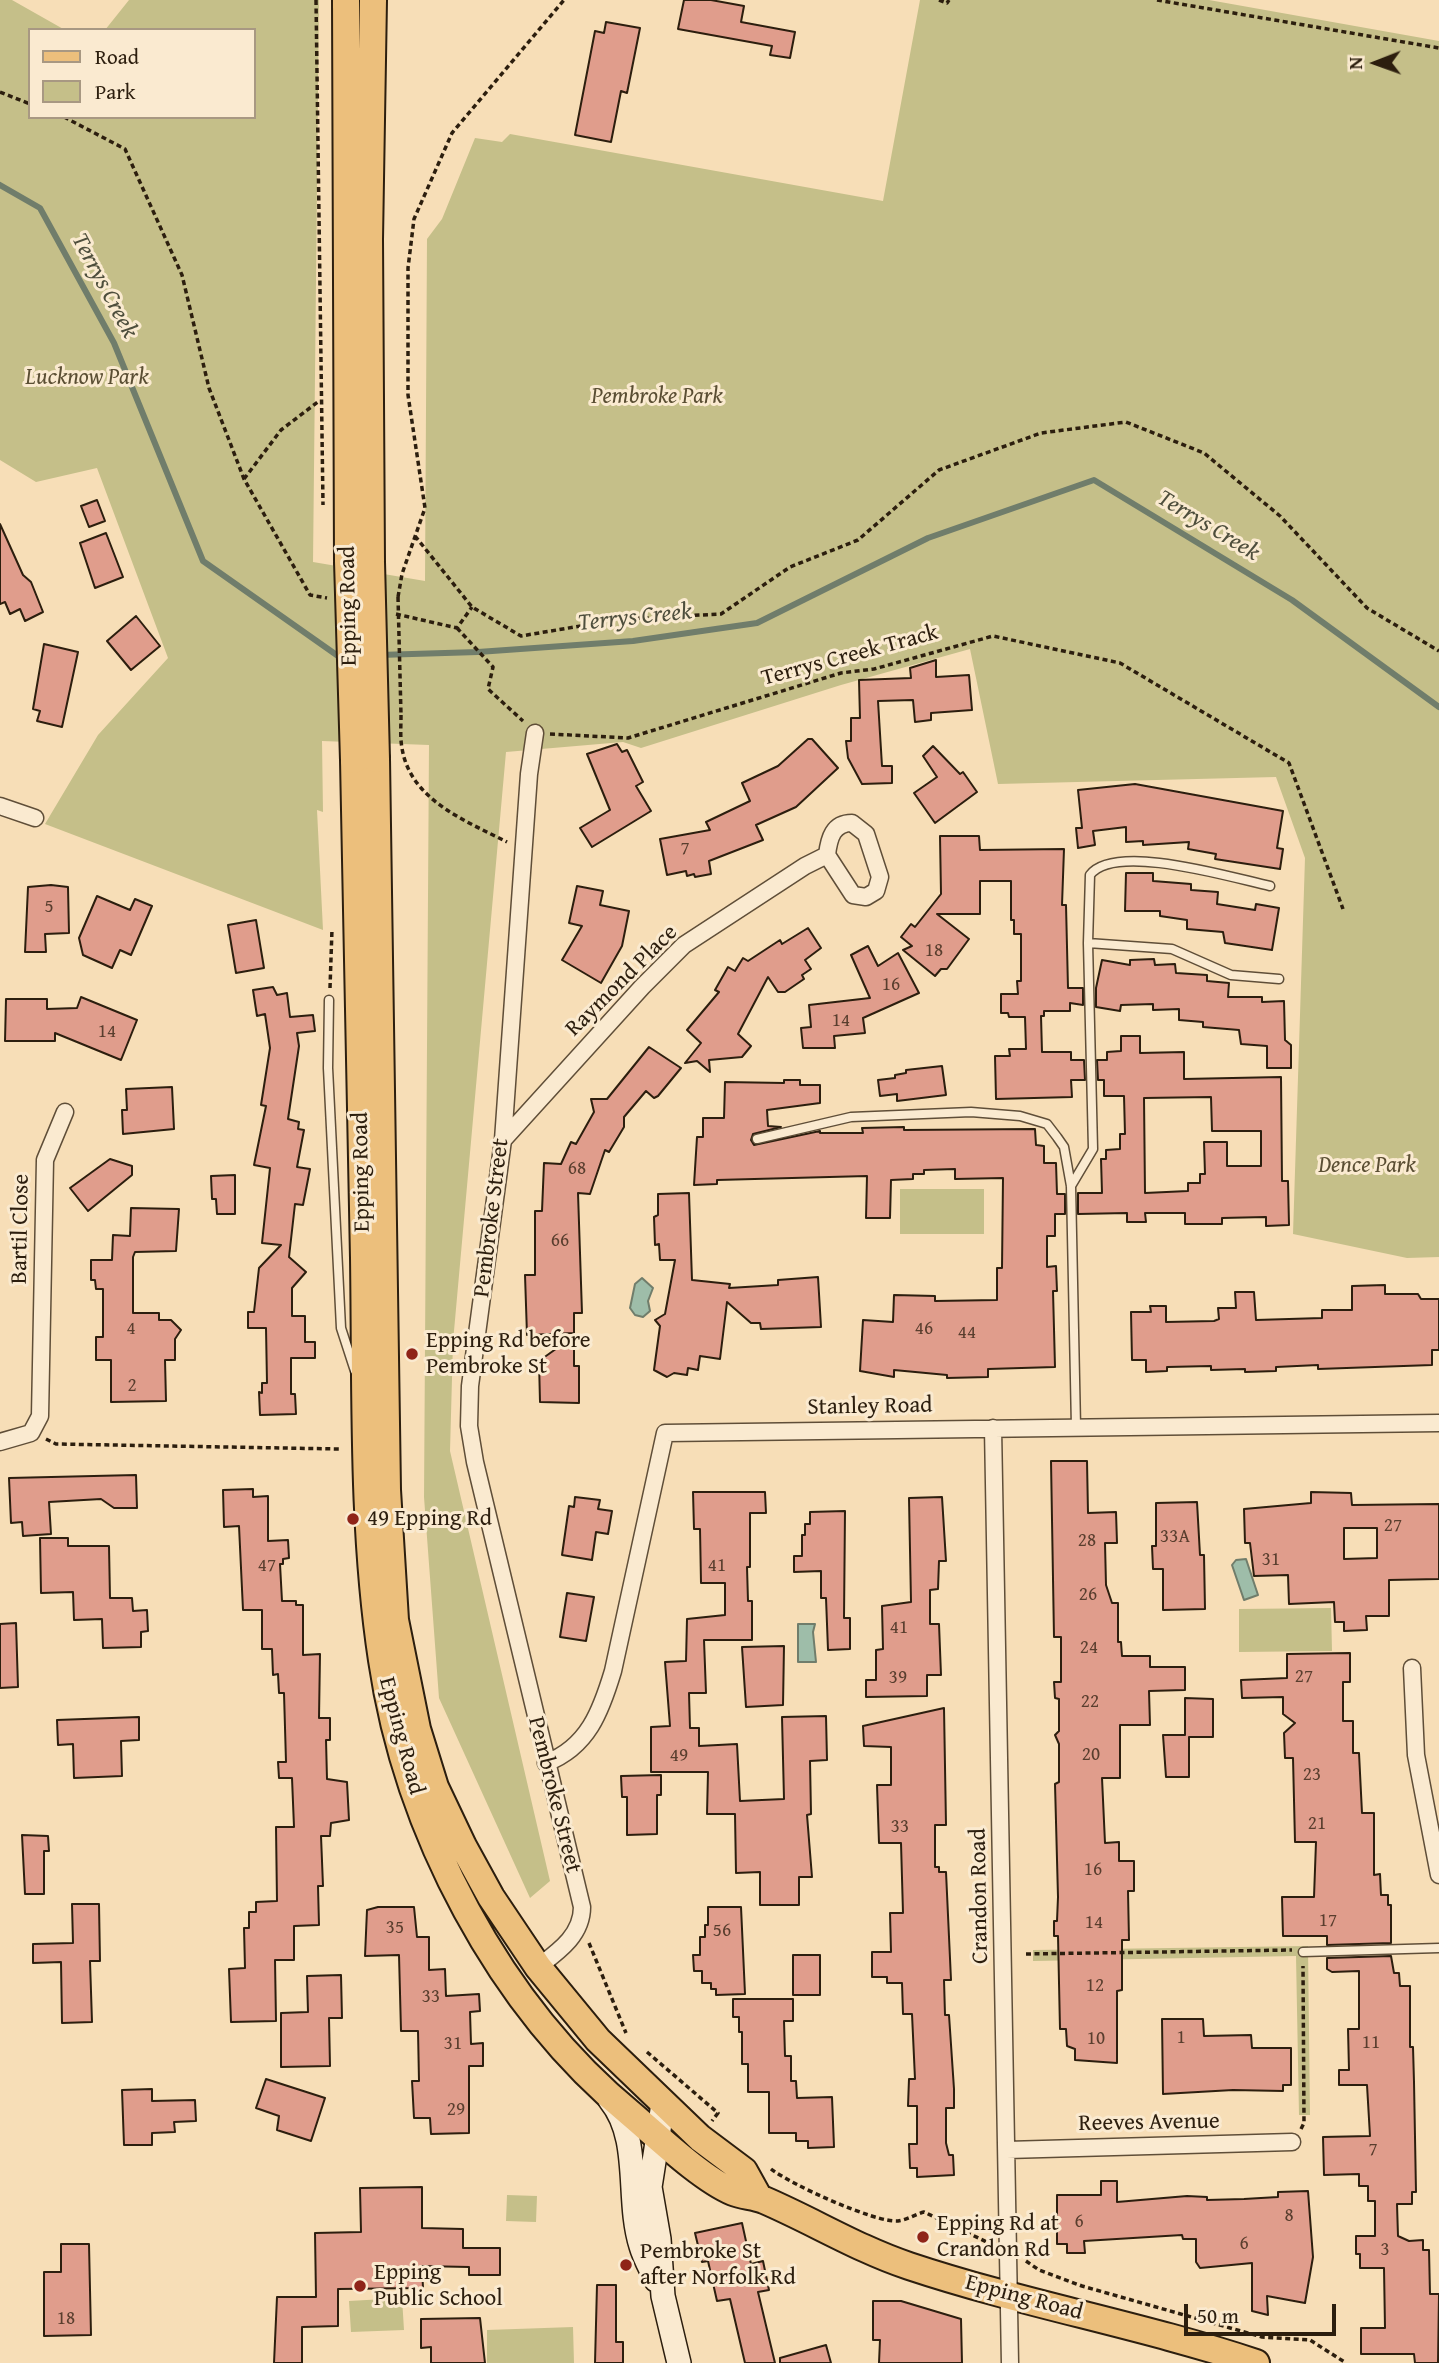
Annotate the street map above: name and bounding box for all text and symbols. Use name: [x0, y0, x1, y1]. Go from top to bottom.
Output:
legend: [28, 28, 256, 119]
north arrow: [1341, 28, 1411, 98]
text: Road: [95, 41, 139, 72]
text: N: [1341, 57, 1369, 70]
text: Park: [95, 76, 136, 107]
water label: Terrys Creek: [64, 229, 144, 343]
park label: Lucknow Park: [25, 364, 149, 392]
park label: Pembroke Park: [591, 383, 723, 411]
water label: Terrys Creek: [1152, 484, 1264, 568]
street label: Epping Road: [334, 546, 364, 666]
water label: Terrys Creek: [577, 598, 693, 638]
street label: Terrys Creek Track: [759, 619, 941, 693]
house number: 7: [680, 838, 690, 860]
house number: 5: [44, 896, 54, 918]
street label: Raymond Place: [560, 919, 684, 1043]
house number: 18: [925, 940, 943, 962]
house number: 16: [882, 974, 900, 996]
house number: 14: [832, 1010, 850, 1032]
house number: 14: [98, 1021, 116, 1043]
street label: Epping Road: [347, 1112, 377, 1232]
street label: Pembroke Street: [469, 1137, 515, 1299]
park label: Dence Park: [1318, 1152, 1416, 1180]
house number: 68: [568, 1158, 586, 1180]
street label: Bartil Close: [6, 1174, 36, 1284]
house number: 66: [551, 1230, 569, 1252]
house number: 4: [126, 1318, 136, 1340]
house number: 46: [915, 1318, 933, 1340]
house number: 44: [958, 1322, 976, 1344]
place label: Epping Rd before Pembroke St: [426, 1327, 591, 1381]
marker: Epping Rd before Pembroke St: [404, 1346, 420, 1362]
house number: 2: [127, 1375, 137, 1397]
street label: Stanley Road: [807, 1392, 933, 1422]
place label: 49 Epping Rd: [367, 1505, 492, 1533]
marker: 49 Epping Rd: [345, 1511, 361, 1527]
house number: 27: [1384, 1515, 1402, 1537]
house number: 33A: [1160, 1526, 1190, 1548]
house number: 28: [1078, 1530, 1096, 1552]
house number: 31: [1262, 1549, 1280, 1571]
house number: 47: [258, 1555, 276, 1577]
house number: 41: [708, 1555, 726, 1577]
house number: 26: [1079, 1584, 1097, 1606]
house number: 41: [890, 1617, 908, 1639]
house number: 24: [1080, 1637, 1098, 1659]
house number: 27: [1295, 1666, 1313, 1688]
house number: 39: [889, 1667, 907, 1689]
street label: Epping Road: [372, 1674, 430, 1798]
house number: 22: [1081, 1691, 1099, 1713]
street label: Pembroke Street: [521, 1714, 587, 1876]
house number: 20: [1082, 1744, 1100, 1766]
house number: 49: [670, 1745, 688, 1767]
house number: 23: [1303, 1764, 1321, 1786]
house number: 21: [1308, 1813, 1326, 1835]
house number: 33: [891, 1816, 909, 1838]
street label: Crandon Road: [965, 1828, 995, 1964]
house number: 16: [1084, 1859, 1102, 1881]
house number: 17: [1319, 1910, 1337, 1932]
house number: 14: [1085, 1912, 1103, 1934]
house number: 35: [386, 1917, 404, 1939]
house number: 56: [713, 1920, 731, 1942]
house number: 12: [1086, 1975, 1104, 1997]
house number: 33: [422, 1986, 440, 2008]
house number: 1: [1176, 2027, 1186, 2049]
house number: 10: [1087, 2028, 1105, 2050]
house number: 11: [1362, 2032, 1380, 2054]
house number: 31: [444, 2033, 462, 2055]
house number: 29: [447, 2099, 465, 2121]
street label: Reeves Avenue: [1078, 2108, 1220, 2138]
house number: 7: [1368, 2139, 1378, 2161]
house number: 8: [1284, 2205, 1294, 2227]
place label: Epping Rd at Crandon Rd: [937, 2210, 1059, 2264]
house number: 6: [1074, 2211, 1084, 2233]
marker: Epping Rd at Crandon Rd: [915, 2229, 931, 2245]
house number: 6: [1239, 2233, 1249, 2255]
place label: Pembroke St after Norfolk Rd: [640, 2238, 796, 2292]
house number: 3: [1380, 2239, 1390, 2261]
marker: Pembroke St after Norfolk Rd: [618, 2257, 634, 2273]
place label: Epping Public School: [374, 2259, 503, 2313]
street label: Epping Road: [962, 2269, 1086, 2327]
marker: Epping Public School: [352, 2278, 368, 2294]
scale bar: [1187, 2290, 1339, 2334]
text: 50 m: [1197, 2300, 1239, 2331]
house number: 18: [57, 2308, 75, 2330]

